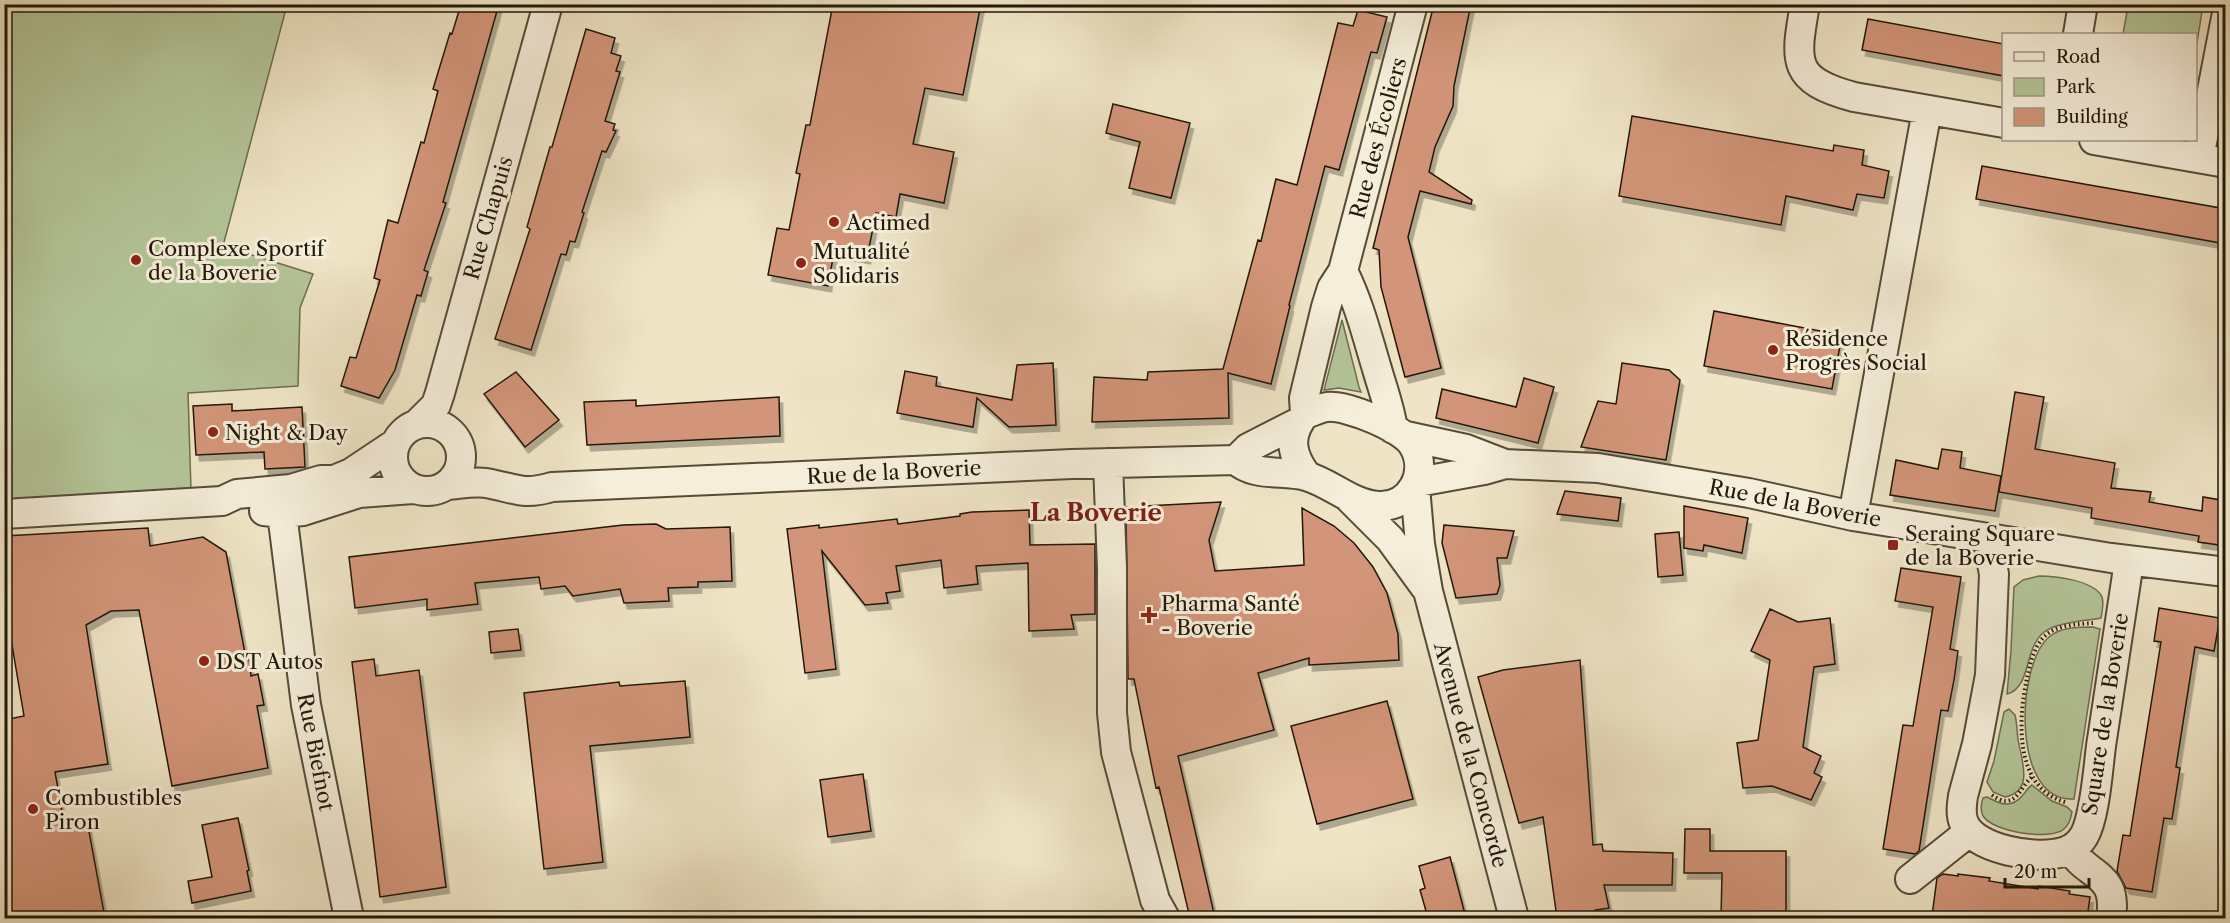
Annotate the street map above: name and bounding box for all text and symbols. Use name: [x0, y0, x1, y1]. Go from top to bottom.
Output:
legend: [2002, 33, 2197, 141]
text: Road: [2056, 46, 2101, 68]
street label: Rue des Écoliers: [1344, 55, 1412, 221]
text: Park: [2056, 76, 2097, 98]
text: Building: [2056, 106, 2128, 128]
street label: Rue Chapuis: [458, 153, 518, 283]
place label: Actimed: [845, 210, 930, 235]
marker: Actimed: [827, 215, 841, 229]
place label: Complexe Sportif de la Boverie: [148, 236, 327, 285]
place label: Mutualité Solidaris: [813, 239, 910, 288]
marker: Complexe Sportif de la Boverie: [129, 253, 143, 267]
marker: Mutualité Solidaris: [794, 256, 808, 270]
place label: Résidence Progrès Social: [1785, 326, 1927, 375]
marker: Résidence Progrès Social: [1766, 343, 1780, 357]
place label: Night & Day: [225, 420, 348, 445]
marker: Night & Day: [206, 425, 220, 439]
street label: Rue de la Boverie: [806, 455, 982, 489]
street label: Rue de la Boverie: [1707, 474, 1883, 532]
district label: La Boverie: [1030, 498, 1162, 527]
place label: Seraing Square de la Boverie: [1905, 521, 2055, 570]
marker: Seraing Square de la Boverie: [1886, 538, 1900, 552]
place label: Pharma Santé - Boverie: [1161, 591, 1300, 640]
marker: Pharma Santé - Boverie: [1142, 608, 1156, 622]
street label: Square de la Boverie: [2077, 611, 2133, 817]
street label: Avenue de la Concorde: [1429, 639, 1513, 870]
place label: DST Autos: [216, 649, 323, 674]
marker: DST Autos: [197, 654, 211, 668]
street label: Rue Biefnot: [292, 691, 340, 814]
place label: Combustibles Piron: [45, 785, 182, 834]
marker: Combustibles Piron: [26, 802, 40, 816]
scale bar: [2005, 851, 2089, 889]
text: 20 m: [2014, 861, 2058, 883]

